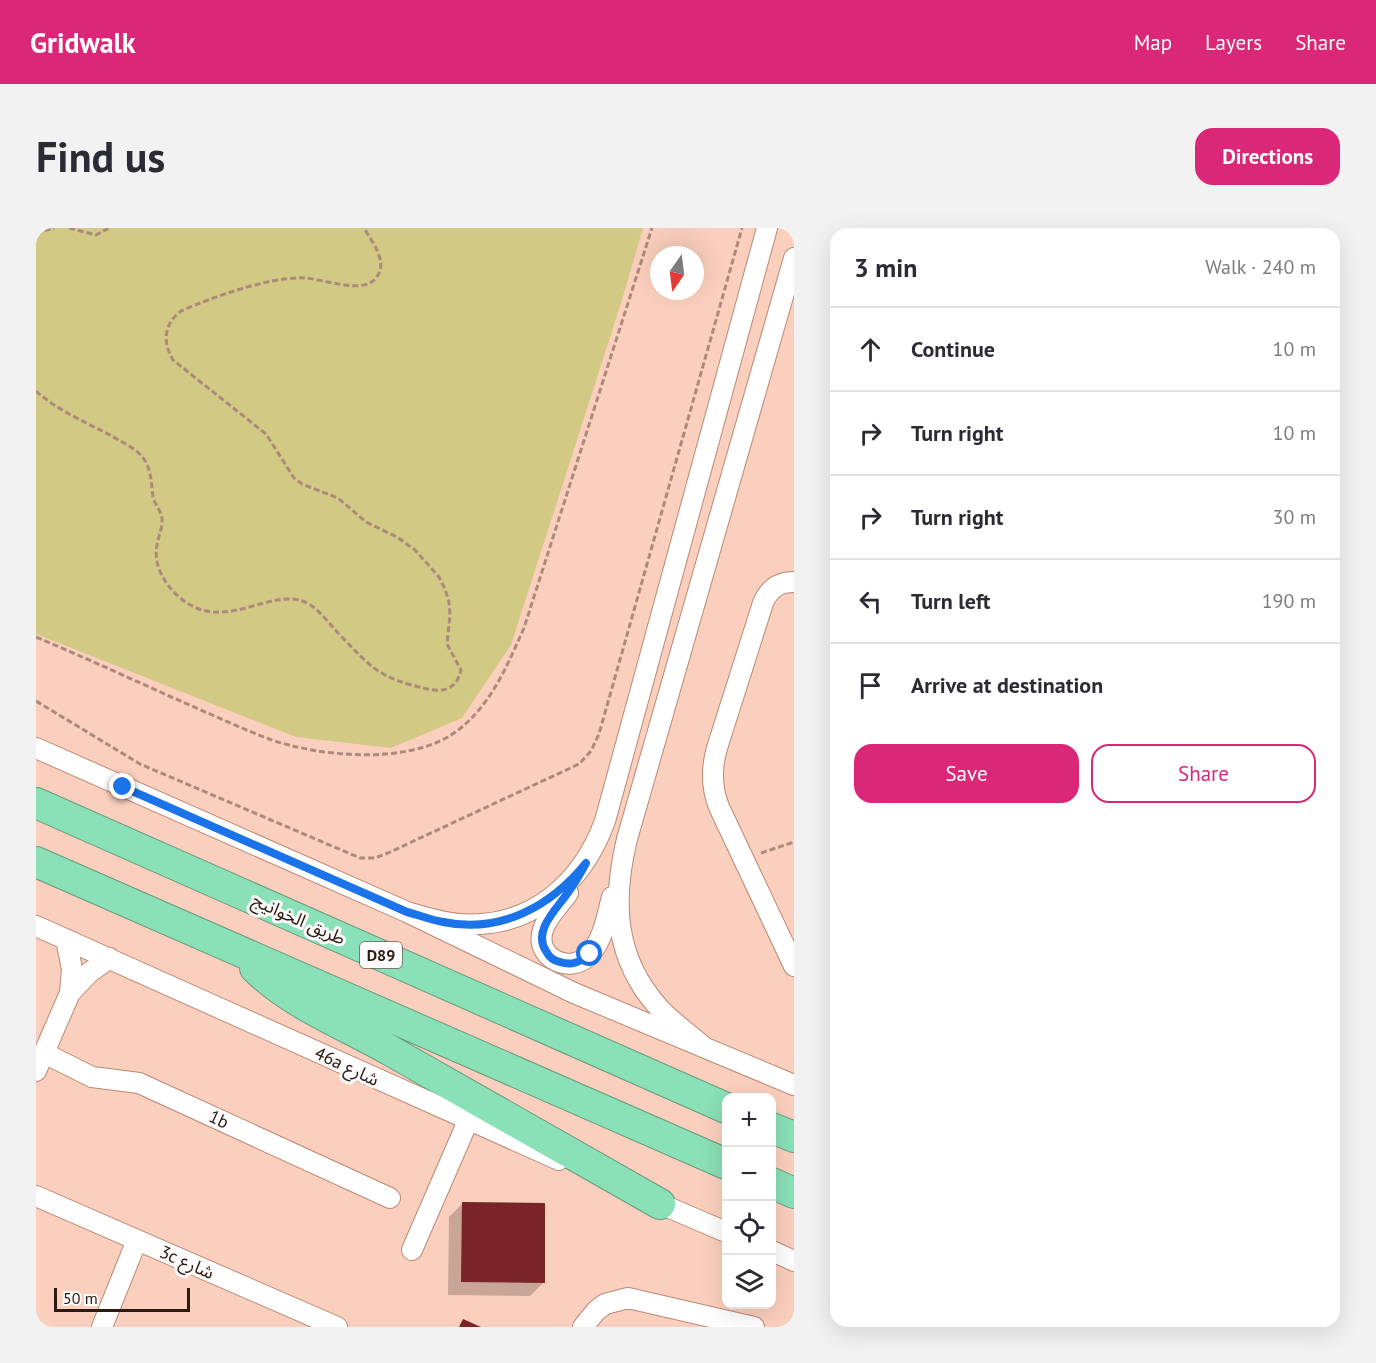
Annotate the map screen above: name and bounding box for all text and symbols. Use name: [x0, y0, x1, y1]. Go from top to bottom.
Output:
text: Gridwalk: [30, 24, 136, 61]
text: Map: [1134, 29, 1172, 56]
text: Layers: [1205, 29, 1262, 56]
text: Share: [1295, 29, 1346, 56]
button: Directions: [1195, 128, 1340, 185]
text: Find us: [36, 129, 165, 184]
north arrow: [650, 246, 704, 300]
text: 3 min: [854, 251, 917, 284]
text: Walk · 240 m: [1205, 254, 1316, 280]
icon: ahead: [854, 333, 887, 366]
text: Continue: [911, 335, 995, 363]
text: 10 m: [1273, 336, 1316, 362]
icon: right: [854, 417, 887, 450]
text: Turn right: [911, 419, 1003, 447]
text: 10 m: [1273, 420, 1316, 446]
icon: right: [854, 501, 887, 534]
text: Turn right: [911, 503, 1003, 531]
text: 30 m: [1273, 504, 1316, 530]
icon: left: [854, 585, 887, 618]
text: Turn left: [911, 587, 991, 615]
text: 190 m: [1262, 588, 1316, 614]
icon: arrive: [854, 669, 887, 702]
text: Arrive at destination: [911, 671, 1103, 699]
button: Save: [854, 744, 1079, 803]
button: Share: [1091, 744, 1316, 803]
route end: [109, 773, 135, 799]
street label: طريق الخوانيج: [248, 888, 349, 952]
route start: [576, 940, 602, 966]
road number: D89: [360, 942, 402, 968]
street label: 46a شارع: [310, 1041, 383, 1094]
map controls: [722, 1093, 776, 1309]
button: +: [722, 1093, 776, 1147]
street label: 1b: [205, 1104, 233, 1134]
button: −: [722, 1147, 776, 1201]
button: locate: [722, 1201, 776, 1255]
street label: 3c شارع: [155, 1240, 218, 1287]
button: layers: [722, 1255, 776, 1309]
scale bar: [54, 1285, 190, 1312]
text: 50 m: [63, 1288, 98, 1308]

